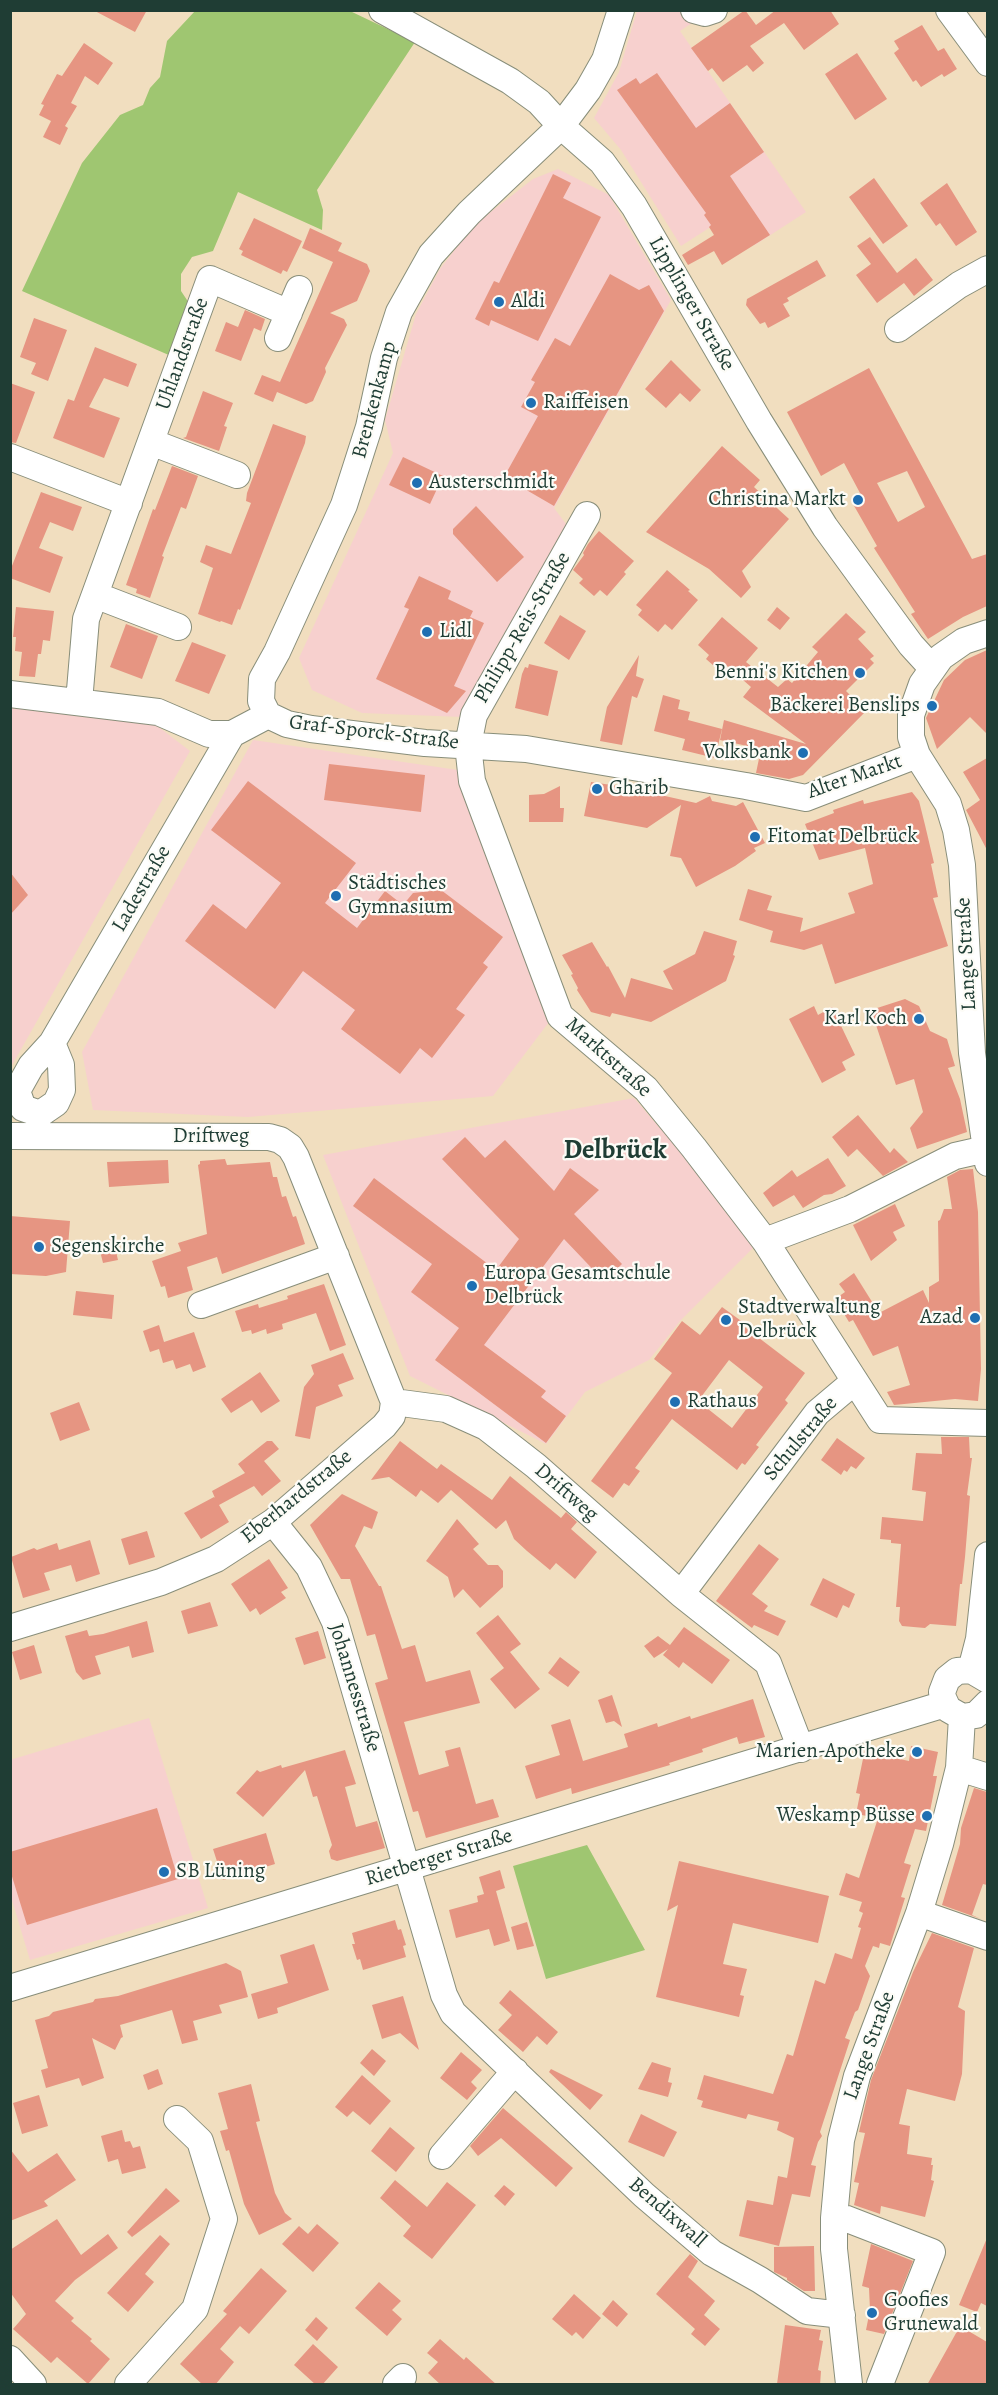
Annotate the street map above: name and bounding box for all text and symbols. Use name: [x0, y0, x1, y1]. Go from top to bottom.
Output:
street label: Lipplinger Straße: [642, 232, 740, 376]
place label: Aldi: [511, 289, 545, 315]
street label: Uhlandstraße: [151, 294, 215, 414]
marker: Aldi: [492, 295, 506, 309]
street label: Brenkenkamp: [347, 339, 403, 461]
place label: Raiffeisen: [543, 390, 629, 416]
marker: Raiffeisen: [524, 396, 538, 410]
place label: Austerschmidt: [429, 470, 555, 496]
marker: Austerschmidt: [410, 476, 424, 490]
place label: Christina Markt: [708, 487, 846, 513]
marker: Christina Markt: [851, 493, 865, 507]
street label: Philipp-Reis-Straße: [469, 548, 577, 708]
place label: Lidl: [439, 619, 472, 645]
marker: Lidl: [420, 625, 434, 639]
place label: Benni's Kitchen: [714, 660, 848, 686]
marker: Benni's Kitchen: [853, 666, 867, 680]
place label: Bäckerei Benslips: [770, 693, 920, 719]
marker: Bäckerei Benslips: [925, 699, 939, 713]
street label: Graf-Sporck-Straße: [288, 710, 460, 756]
place label: Volksbank: [703, 740, 791, 766]
marker: Volksbank: [796, 746, 810, 760]
street label: Alter Markt: [804, 749, 906, 805]
place label: Gharib: [609, 776, 668, 802]
marker: Gharib: [590, 782, 604, 796]
place label: Fitomat Delbrück: [767, 824, 918, 850]
marker: Fitomat Delbrück: [748, 830, 762, 844]
street label: Ladestraße: [107, 841, 177, 937]
place label: Städtisches Gymnasium: [348, 871, 453, 921]
marker: Städtisches Gymnasium: [329, 889, 343, 903]
street label: Lange Straße: [951, 897, 983, 1011]
place label: Karl Koch: [824, 1006, 907, 1032]
marker: Karl Koch: [912, 1012, 926, 1026]
street label: Marktstraße: [560, 1013, 656, 1103]
street label: Driftweg: [173, 1124, 249, 1150]
district label: Delbrück: [563, 1135, 667, 1167]
place label: Segenskirche: [51, 1234, 165, 1260]
marker: Segenskirche: [32, 1240, 46, 1254]
place label: Europa Gesamtschule Delbrück: [484, 1261, 671, 1311]
marker: Europa Gesamtschule Delbrück: [465, 1279, 479, 1293]
place label: Stadtverwaltung Delbrück: [738, 1295, 881, 1345]
place label: Azad: [920, 1305, 963, 1331]
marker: Azad: [968, 1311, 982, 1325]
marker: Stadtverwaltung Delbrück: [719, 1313, 733, 1327]
place label: Rathaus: [687, 1389, 757, 1415]
street label: Schulstraße: [759, 1392, 843, 1486]
marker: Rathaus: [668, 1395, 682, 1409]
street label: Eberhardstraße: [236, 1445, 358, 1549]
street label: Driftweg: [529, 1458, 603, 1528]
street label: Johannesstraße: [322, 1621, 386, 1755]
place label: Marien-Apotheke: [755, 1739, 905, 1765]
marker: Marien-Apotheke: [910, 1745, 924, 1759]
place label: Weskamp Büsse: [776, 1803, 915, 1829]
marker: Weskamp Büsse: [920, 1809, 934, 1823]
street label: Rietberger Straße: [362, 1824, 516, 1892]
place label: SB Lüning: [176, 1859, 265, 1885]
marker: SB Lüning: [157, 1865, 171, 1879]
street label: Lange Straße: [839, 1988, 901, 2104]
street label: Bendixwall: [623, 2172, 711, 2254]
place label: Goofies Grunewald: [884, 2288, 979, 2338]
marker: Goofies Grunewald: [865, 2306, 879, 2320]

